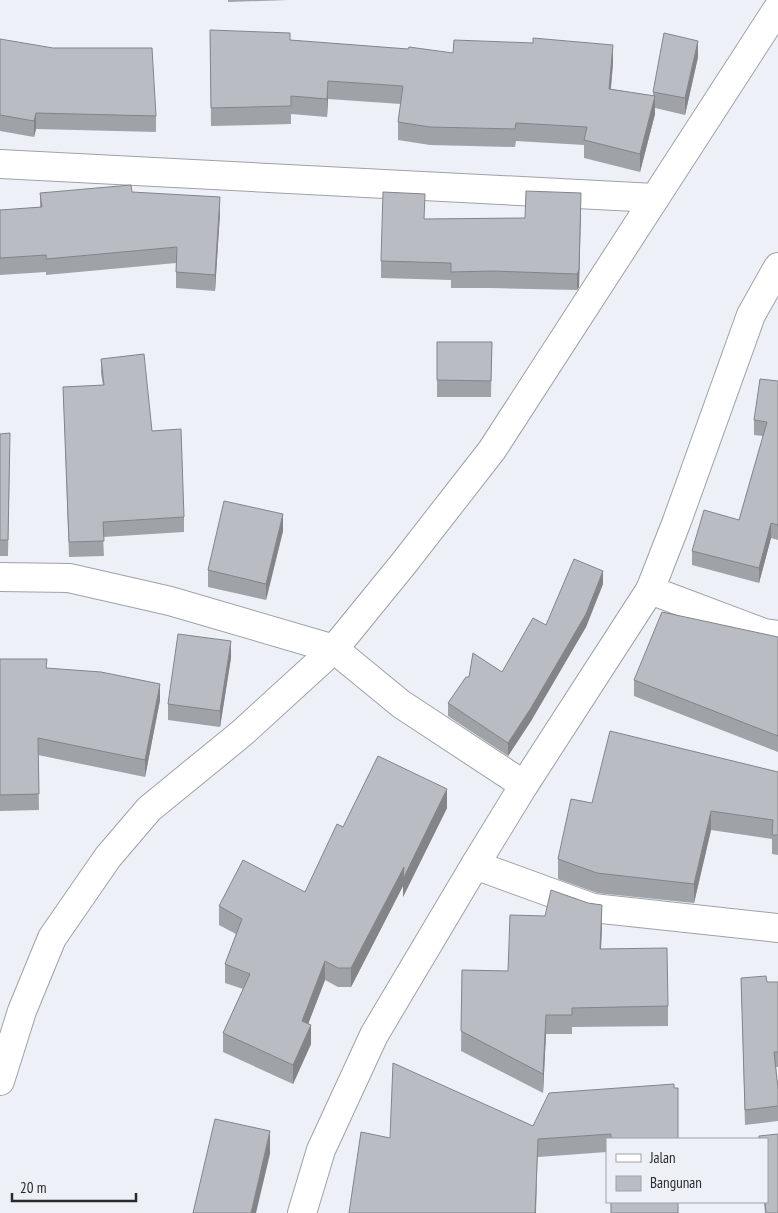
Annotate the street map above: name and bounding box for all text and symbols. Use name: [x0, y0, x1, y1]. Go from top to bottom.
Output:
legend: [606, 1138, 768, 1203]
text: Jalan: [649, 1148, 676, 1167]
scale bar: [12, 1170, 136, 1202]
text: Bangunan: [650, 1173, 702, 1192]
text: 20 m: [20, 1178, 46, 1197]

